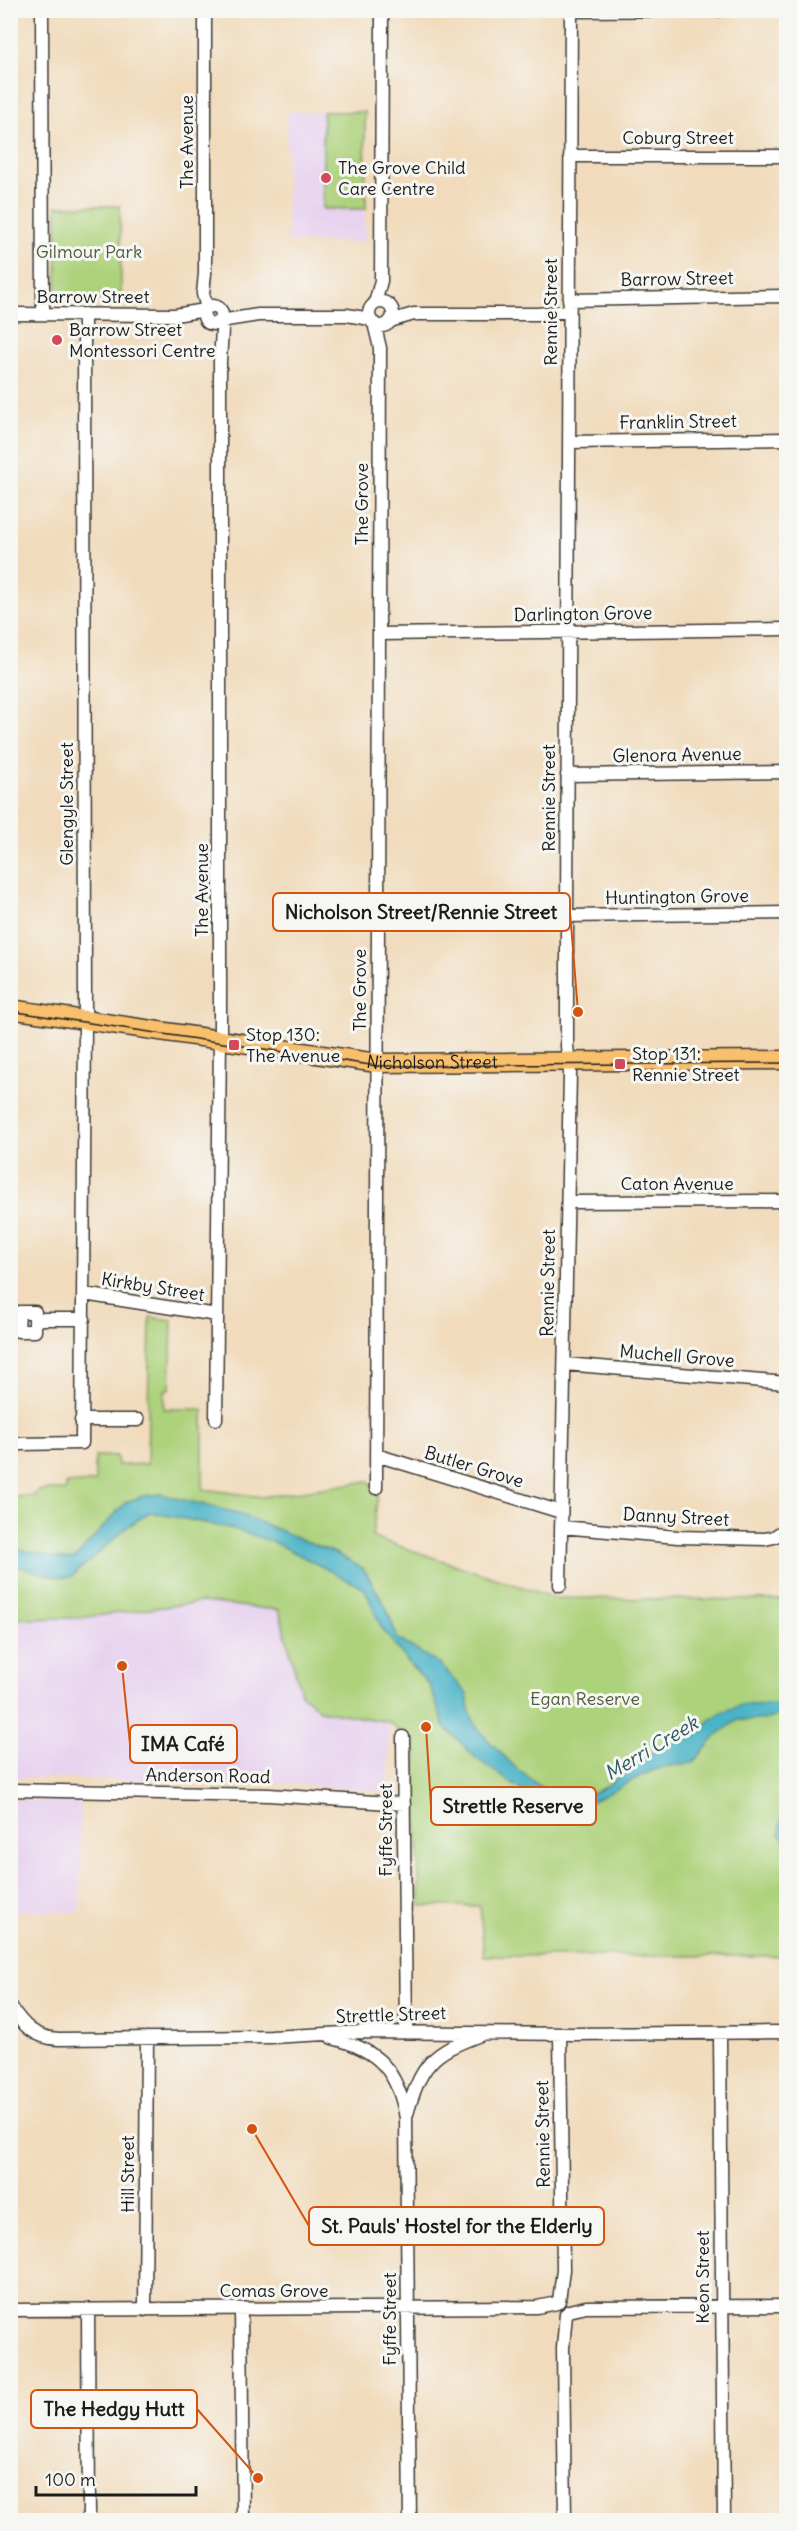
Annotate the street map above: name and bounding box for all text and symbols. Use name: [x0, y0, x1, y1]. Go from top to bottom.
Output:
street label: The Avenue: [175, 95, 198, 189]
street label: Coburg Street: [622, 126, 734, 149]
place label: The Grove Child Care Centre: [338, 156, 466, 200]
marker: The Grove Child Care Centre: [319, 171, 333, 185]
park label: Gilmour Park: [36, 240, 142, 263]
street label: Rennie Street: [539, 258, 562, 366]
street label: Barrow Street: [620, 266, 734, 291]
street label: Barrow Street: [36, 285, 150, 308]
place label: Barrow Street Montessori Centre: [69, 318, 215, 362]
marker: Barrow Street Montessori Centre: [50, 333, 64, 347]
street label: Franklin Street: [619, 409, 737, 434]
street label: The Grove: [350, 463, 373, 545]
street label: Darlington Grove: [514, 601, 652, 626]
street label: Glengyle Street: [55, 742, 78, 866]
street label: Glenora Avenue: [612, 742, 742, 767]
street label: Rennie Street: [537, 744, 560, 852]
street label: The Avenue: [190, 843, 213, 937]
street label: Huntington Grove: [605, 884, 749, 909]
callout: Nicholson Street/Rennie Street: [273, 893, 570, 931]
text: Nicholson Street/Rennie Street: [285, 899, 558, 924]
street label: The Grove: [348, 949, 371, 1031]
place label: Stop 130: The Avenue: [246, 1023, 340, 1067]
marker: Stop 130: The Avenue: [227, 1038, 241, 1052]
place label: Stop 131: Rennie Street: [632, 1042, 740, 1086]
street label: Nicholson Street: [365, 1050, 498, 1074]
marker: Stop 131: Rennie Street: [613, 1057, 627, 1071]
street label: Caton Avenue: [620, 1172, 734, 1195]
street label: Rennie Street: [535, 1229, 560, 1337]
street label: Kirkby Street: [100, 1267, 206, 1306]
street label: Muchell Grove: [619, 1339, 735, 1372]
street label: Butler Grove: [422, 1441, 527, 1492]
street label: Danny Street: [622, 1502, 730, 1531]
park label: Egan Reserve: [530, 1687, 640, 1710]
water label: Merri Creek: [599, 1709, 704, 1785]
callout: IMA Café: [130, 1725, 237, 1763]
text: IMA Café: [141, 1731, 225, 1756]
street label: Anderson Road: [145, 1763, 271, 1788]
street label: Fyffe Street: [374, 1783, 397, 1877]
callout: Strettle Reserve: [431, 1787, 596, 1825]
text: Strettle Reserve: [443, 1793, 584, 1818]
street label: Strettle Street: [335, 2001, 447, 2028]
street label: Rennie Street: [530, 2080, 555, 2188]
street label: Hill Street: [116, 2135, 139, 2213]
callout: St. Pauls' Hostel for the Elderly: [309, 2207, 604, 2245]
text: St. Pauls' Hostel for the Elderly: [321, 2213, 593, 2238]
street label: Keon Street: [691, 2230, 714, 2324]
street label: Fyffe Street: [378, 2272, 401, 2366]
street label: Comas Grove: [219, 2279, 329, 2302]
callout: The Hedgy Hutt: [31, 2390, 197, 2428]
text: The Hedgy Hutt: [43, 2396, 185, 2421]
scale bar: [36, 2459, 196, 2497]
text: 100 m: [45, 2468, 96, 2491]

